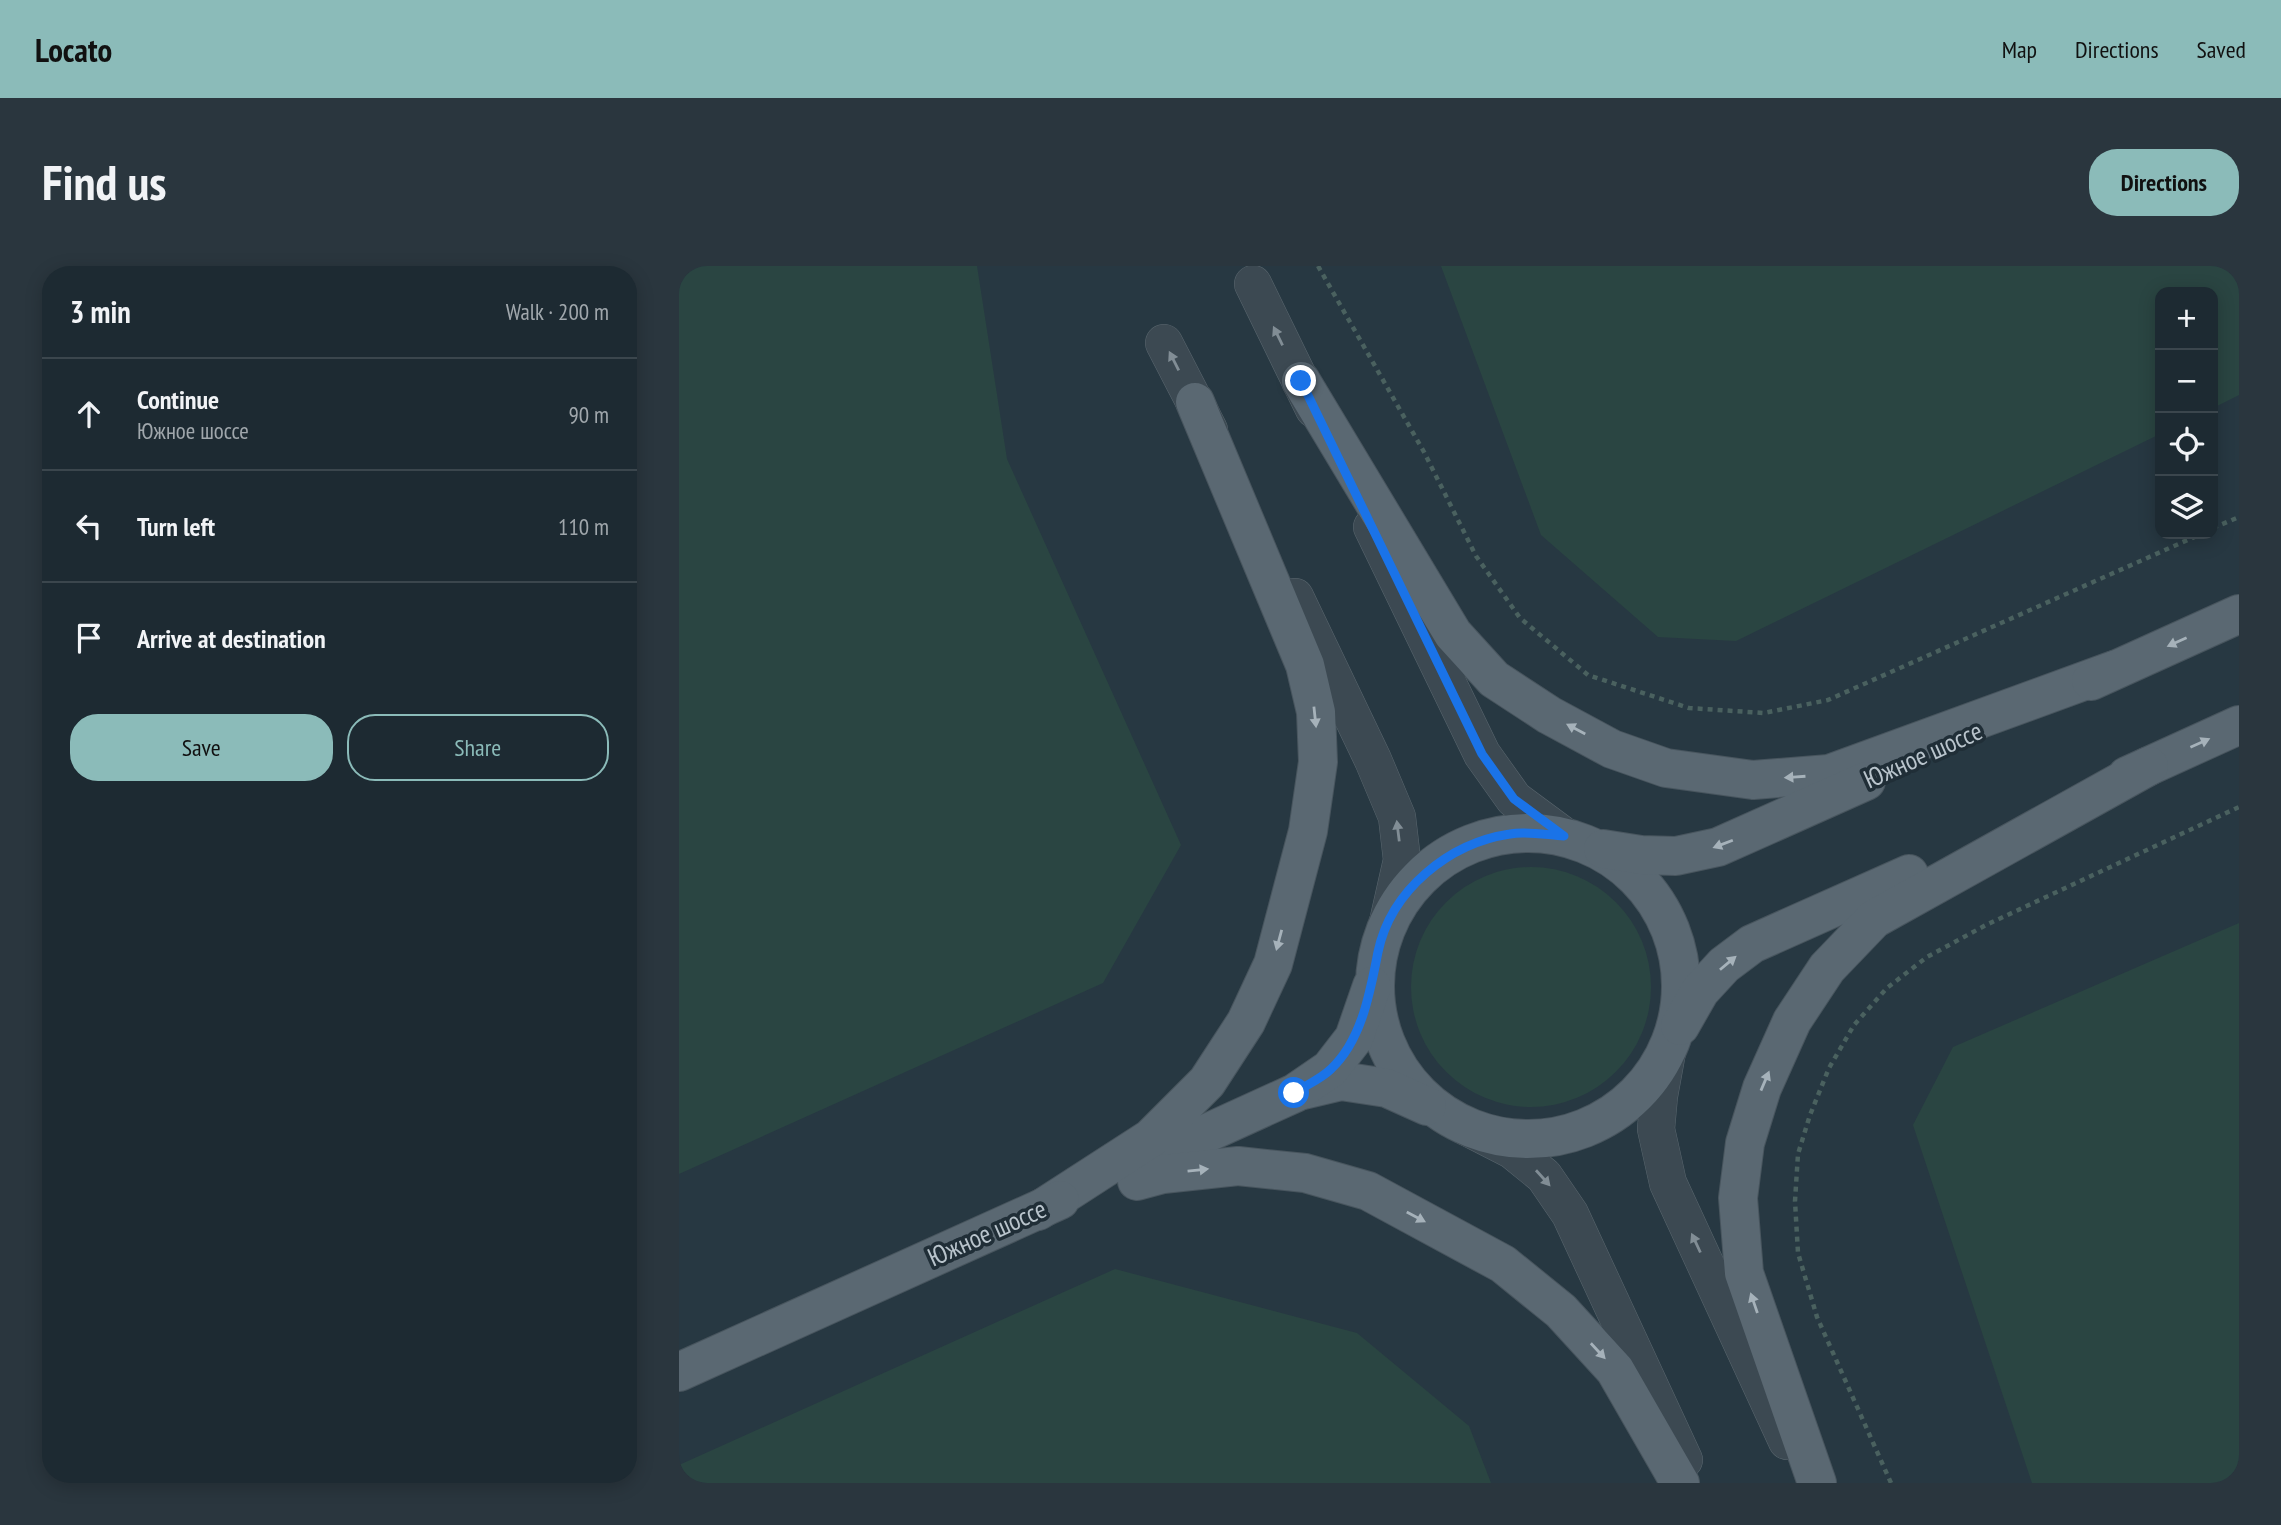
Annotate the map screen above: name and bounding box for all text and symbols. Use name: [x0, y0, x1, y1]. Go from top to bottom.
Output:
text: Locato: [35, 28, 112, 71]
text: Map: [2002, 34, 2037, 65]
text: Directions: [2075, 34, 2159, 65]
text: Saved: [2197, 34, 2246, 65]
button: Directions: [2089, 149, 2239, 216]
text: Find us: [42, 150, 166, 214]
map controls: [2155, 287, 2218, 539]
button: +: [2155, 287, 2218, 350]
text: 3 min: [70, 292, 131, 331]
text: Walk · 200 m: [506, 297, 609, 326]
one-way arrow: [1273, 326, 1284, 346]
button: −: [2155, 350, 2218, 413]
one-way arrow: [1168, 351, 1180, 371]
route end: [1285, 365, 1316, 396]
text: Continue: [137, 383, 219, 416]
icon: ahead: [70, 395, 108, 433]
text: 90 m: [568, 400, 609, 429]
button: locate: [2155, 413, 2218, 476]
text: Южное шоссе: [137, 416, 249, 445]
button: layers: [2155, 476, 2218, 539]
icon: left: [70, 507, 108, 545]
text: Turn left: [137, 510, 215, 543]
text: 110 m: [558, 512, 609, 541]
icon: arrive: [70, 619, 108, 657]
text: Arrive at destination: [137, 622, 326, 655]
one-way arrow: [2167, 636, 2187, 648]
one-way arrow: [1310, 706, 1321, 728]
button: Save: [70, 714, 333, 781]
button: Share: [347, 714, 609, 781]
street label: Южное шоссе: [1858, 714, 1987, 795]
one-way arrow: [1566, 724, 1586, 735]
one-way arrow: [2190, 737, 2210, 749]
one-way arrow: [1783, 772, 1805, 783]
one-way arrow: [1393, 820, 1404, 842]
one-way arrow: [1712, 839, 1733, 850]
one-way arrow: [1273, 929, 1284, 951]
one-way arrow: [1719, 955, 1737, 970]
one-way arrow: [1760, 1070, 1771, 1091]
route start: [1278, 1077, 1309, 1108]
one-way arrow: [1187, 1164, 1209, 1175]
one-way arrow: [1535, 1169, 1551, 1187]
street label: Южное шоссе: [922, 1192, 1051, 1273]
one-way arrow: [1406, 1211, 1426, 1223]
one-way arrow: [1690, 1233, 1701, 1253]
one-way arrow: [1748, 1292, 1759, 1313]
one-way arrow: [1589, 1342, 1605, 1359]

